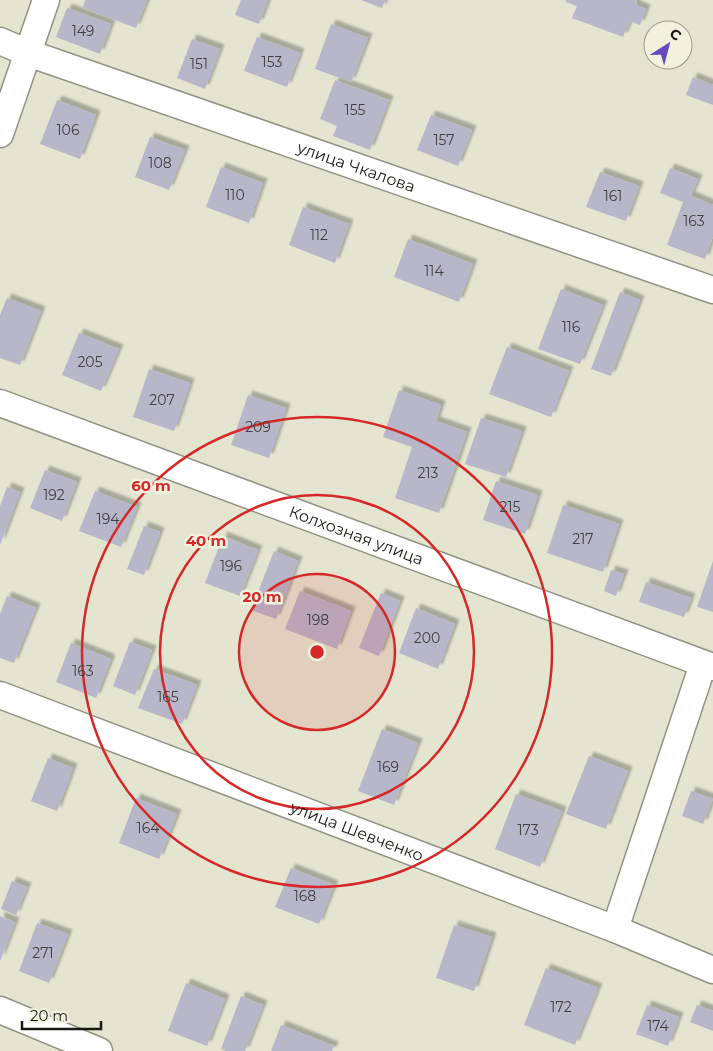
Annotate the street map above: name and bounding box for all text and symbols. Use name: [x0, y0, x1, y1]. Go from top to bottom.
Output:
north arrow: [643, 20, 693, 70]
house number: 149: [72, 22, 94, 40]
text: С: [666, 24, 685, 45]
house number: 153: [262, 53, 283, 71]
house number: 151: [190, 55, 208, 73]
house number: 155: [345, 101, 365, 119]
house number: 106: [57, 121, 80, 139]
house number: 157: [433, 131, 455, 149]
street label: улица Чкалова: [294, 138, 418, 196]
house number: 108: [148, 154, 172, 172]
house number: 110: [225, 186, 245, 204]
house number: 161: [604, 187, 622, 205]
house number: 163: [683, 212, 705, 230]
house number: 112: [310, 226, 328, 244]
house number: 114: [424, 262, 444, 280]
house number: 116: [562, 318, 581, 336]
house number: 205: [77, 353, 103, 371]
house number: 207: [149, 391, 175, 409]
house number: 209: [245, 418, 271, 436]
house number: 213: [418, 464, 439, 482]
text: 60 m: [131, 476, 171, 495]
house number: 192: [43, 486, 65, 504]
house number: 215: [500, 498, 521, 516]
street label: Колхозная улица: [286, 502, 426, 569]
house number: 194: [97, 510, 120, 528]
house number: 217: [572, 530, 594, 548]
text: 40 m: [186, 531, 226, 550]
house number: 196: [220, 557, 243, 575]
text: 20 m: [242, 587, 282, 606]
house number: 198: [307, 611, 329, 629]
house number: 200: [414, 629, 440, 647]
centre of rings: [308, 643, 326, 661]
house number: 163: [72, 662, 94, 680]
house number: 165: [157, 688, 179, 706]
house number: 169: [377, 758, 399, 776]
street label: улица Шевченко: [287, 797, 426, 865]
house number: 164: [137, 819, 160, 837]
house number: 173: [517, 821, 539, 839]
house number: 168: [294, 887, 316, 905]
house number: 271: [32, 944, 54, 962]
scale bar: [22, 998, 101, 1030]
house number: 172: [550, 998, 572, 1016]
text: 20 m: [30, 1006, 68, 1025]
house number: 174: [647, 1017, 670, 1035]

